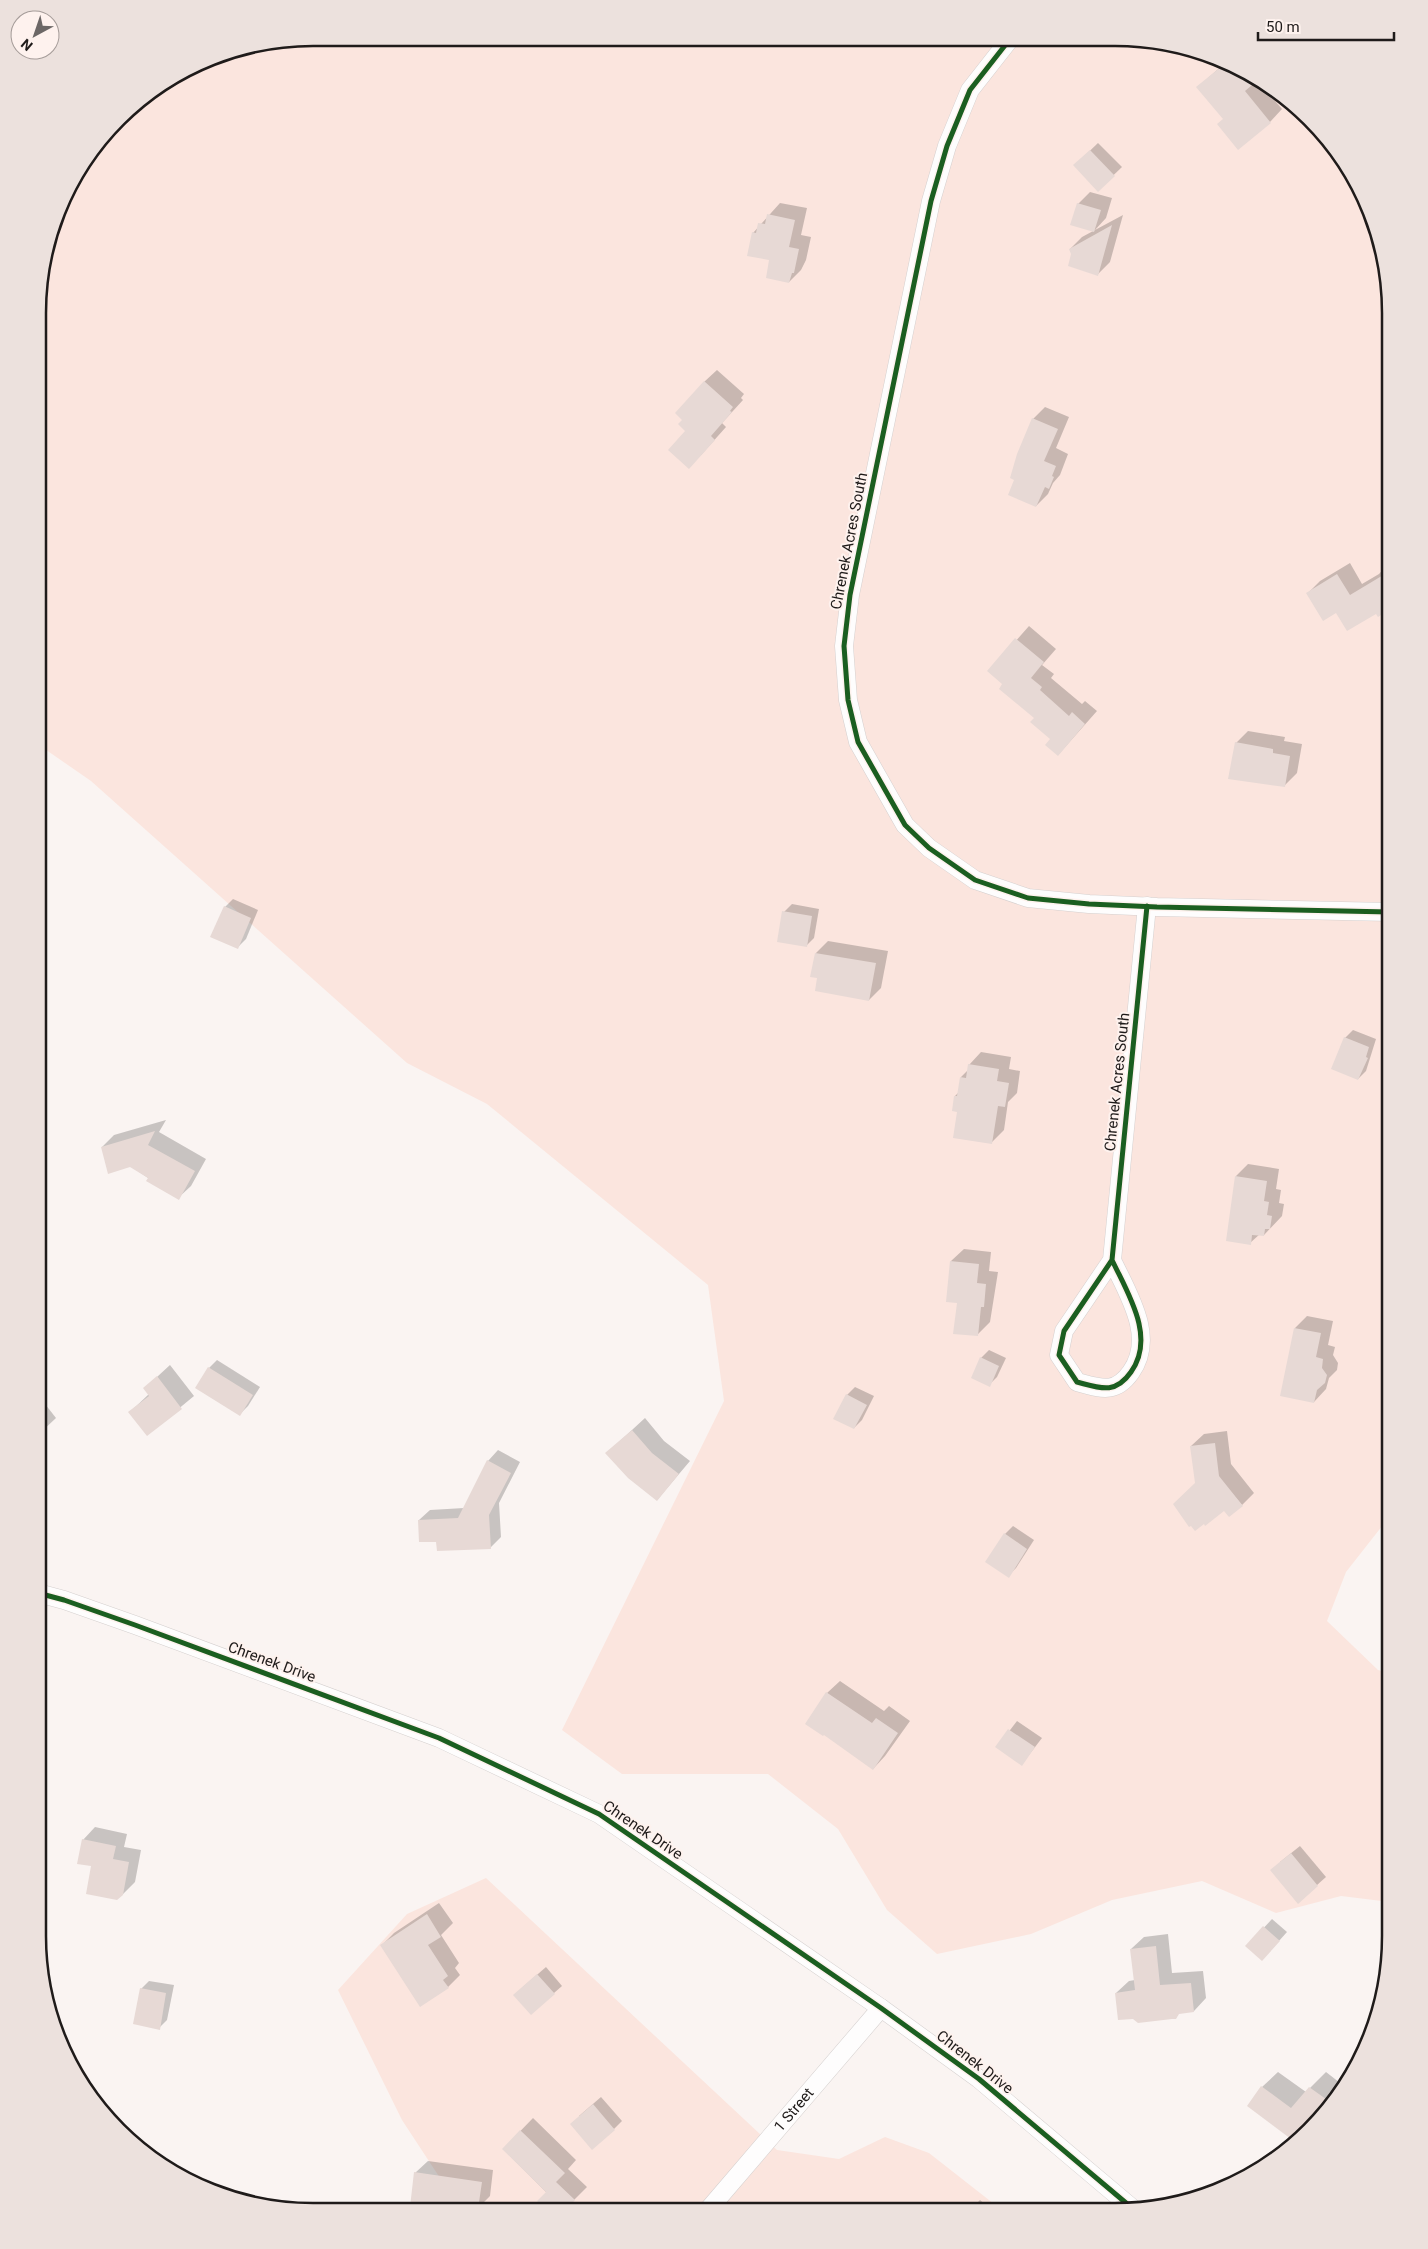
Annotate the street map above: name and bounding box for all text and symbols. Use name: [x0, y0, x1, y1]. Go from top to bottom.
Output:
north arrow: [10, 10, 60, 60]
scale bar: [1258, 10, 1394, 42]
text: 50 m: [1266, 18, 1300, 36]
text: N: [18, 36, 36, 54]
street label: Chrenek Acres South: [827, 471, 871, 611]
street label: Chrenek Acres South: [1101, 1012, 1133, 1152]
street label: Chrenek Drive: [226, 1638, 318, 1686]
street label: Chrenek Drive: [600, 1797, 686, 1863]
street label: Chrenek Drive: [933, 2027, 1017, 2097]
street label: 1 Street: [770, 2084, 818, 2135]

